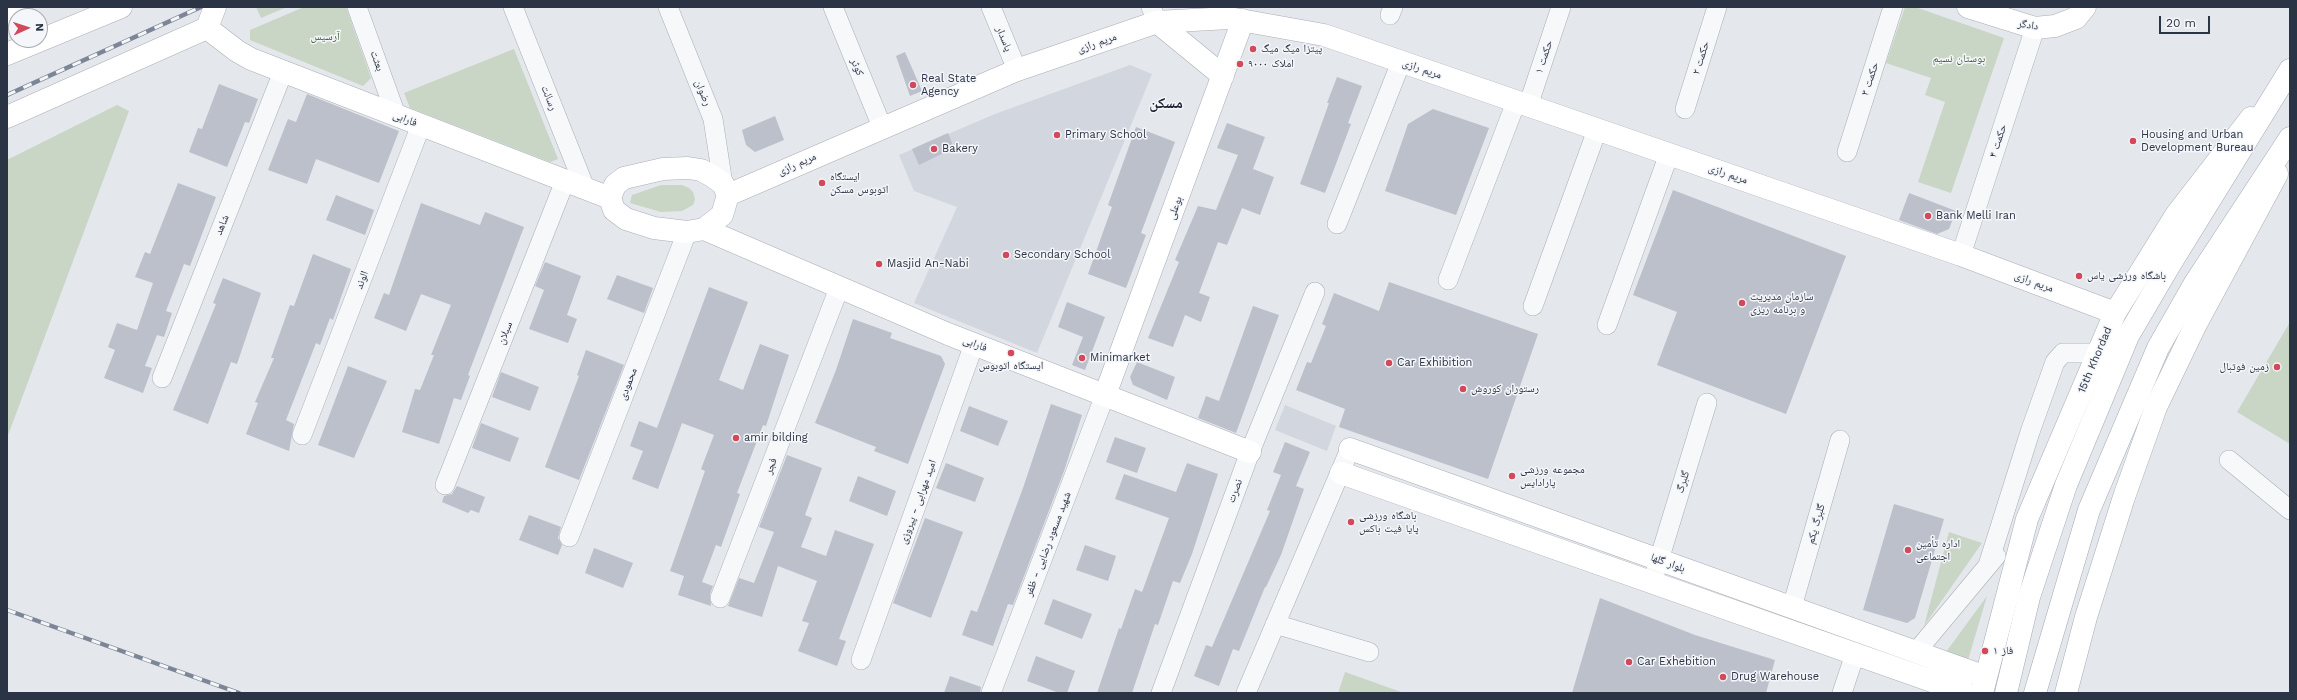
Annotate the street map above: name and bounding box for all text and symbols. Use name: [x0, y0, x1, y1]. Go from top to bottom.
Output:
north arrow: [8, 8, 48, 48]
scale bar: [2161, 8, 2212, 34]
text: 20 m: [2166, 16, 2196, 30]
street label: دادگر: [2017, 17, 2039, 33]
text: N: [33, 23, 46, 32]
street label: پاسدار: [993, 25, 1015, 53]
park label: آرسیس: [310, 30, 340, 44]
street label: مریم رازی: [1076, 30, 1118, 56]
street label: حکمت ۱: [1532, 39, 1556, 75]
street label: حکمت ۲: [1690, 40, 1712, 76]
place label: پیتزا میگ میگ: [1261, 42, 1322, 56]
marker: پیتزا میگ میگ: [1248, 44, 1258, 54]
street label: بعثت: [367, 49, 387, 73]
park label: بوستان نسیم: [1933, 52, 1985, 66]
street label: کوثر: [848, 56, 866, 78]
street label: مریم رازی: [1401, 56, 1443, 82]
place label: املاک ۹۰۰۰: [1248, 57, 1294, 71]
marker: املاک ۹۰۰۰: [1235, 59, 1245, 69]
street label: حکمت ۳: [1858, 61, 1882, 97]
place label: Real State Agency: [921, 72, 976, 98]
street label: رضوان: [692, 78, 714, 108]
marker: Real State Agency: [908, 80, 918, 90]
street label: رسالت: [538, 84, 560, 112]
district label: مسکن: [1149, 95, 1183, 113]
street label: فارابی: [391, 108, 419, 130]
street label: حکمت ۴: [1986, 123, 2010, 159]
place label: Primary School: [1065, 128, 1146, 142]
place label: Housing and Urban Development Bureau: [2141, 128, 2254, 154]
marker: Primary School: [1052, 130, 1062, 140]
marker: Housing and Urban Development Bureau: [2128, 136, 2138, 146]
place label: Bakery: [942, 142, 978, 156]
marker: Bakery: [929, 144, 939, 154]
street label: مریم رازی: [776, 150, 818, 178]
street label: مریم رازی: [1707, 161, 1749, 187]
place label: ایستگاه اتوبوس مسکن: [830, 170, 888, 196]
marker: ایستگاه اتوبوس مسکن: [817, 178, 827, 188]
street label: بوعلی: [1165, 194, 1185, 222]
place label: Bank Melli Iran: [1936, 209, 2016, 223]
marker: Bank Melli Iran: [1923, 211, 1933, 221]
street label: شاهد: [212, 213, 232, 237]
place label: Secondary School: [1014, 248, 1111, 262]
marker: Secondary School: [1001, 250, 1011, 260]
place label: Masjid An-Nabi: [887, 257, 969, 271]
marker: Masjid An-Nabi: [874, 259, 884, 269]
street label: الوند: [353, 269, 371, 291]
street label: مریم رازی: [2013, 269, 2055, 295]
place label: باشگاه ورزشی یاس: [2087, 269, 2166, 283]
marker: باشگاه ورزشی یاس: [2074, 271, 2084, 281]
place label: سازمان مدیریت و برنامه ریزی: [1750, 290, 1813, 316]
marker: سازمان مدیریت و برنامه ریزی: [1737, 298, 1747, 308]
street label: سبلان: [494, 320, 516, 346]
street label: 15th Khordad: [2075, 325, 2115, 395]
street label: فارابی: [961, 333, 989, 355]
marker: ایستگاه اتوبوس: [1006, 348, 1016, 358]
place label: Minimarket: [1090, 351, 1150, 365]
marker: Minimarket: [1077, 353, 1087, 363]
place label: Car Exhibition: [1397, 356, 1472, 370]
marker: Car Exhibition: [1384, 358, 1394, 368]
place label: ایستگاه اتوبوس: [979, 359, 1043, 373]
place label: زمین فوتبال: [2220, 360, 2269, 374]
marker: زمین فوتبال: [2272, 362, 2282, 372]
street label: محمودی: [616, 366, 640, 402]
place label: رستوران کوروش: [1471, 382, 1539, 396]
marker: رستوران کوروش: [1458, 384, 1468, 394]
place label: amir bilding: [744, 431, 808, 445]
marker: amir bilding: [731, 433, 741, 443]
street label: فجر: [762, 456, 780, 476]
street label: امید مهرابی - پیروزی: [897, 458, 939, 546]
place label: مجموعه ورزشی پارادایس: [1520, 463, 1585, 489]
street label: گلبرگ: [1673, 469, 1693, 495]
marker: مجموعه ورزشی پارادایس: [1507, 471, 1517, 481]
street label: نصرت: [1225, 477, 1245, 505]
street label: شهید مسعود رضایی - ظفر: [1022, 490, 1074, 598]
street label: گلبرگ یکم: [1804, 502, 1828, 546]
place label: باشگاه ورزشی پایا فیت باکس: [1359, 509, 1419, 535]
marker: باشگاه ورزشی پایا فیت باکس: [1346, 517, 1356, 527]
place label: اداره تأمین اجتماعی: [1916, 537, 1960, 563]
marker: اداره تأمین اجتماعی: [1903, 545, 1913, 555]
street label: بلوار گلها: [1649, 551, 1687, 575]
place label: فاز ۱: [1993, 644, 2013, 658]
marker: فاز ۱: [1980, 646, 1990, 656]
place label: Car Exhebition: [1637, 655, 1716, 669]
marker: Car Exhebition: [1624, 657, 1634, 667]
place label: Drug Warehouse: [1731, 670, 1819, 684]
marker: Drug Warehouse: [1718, 672, 1728, 682]

